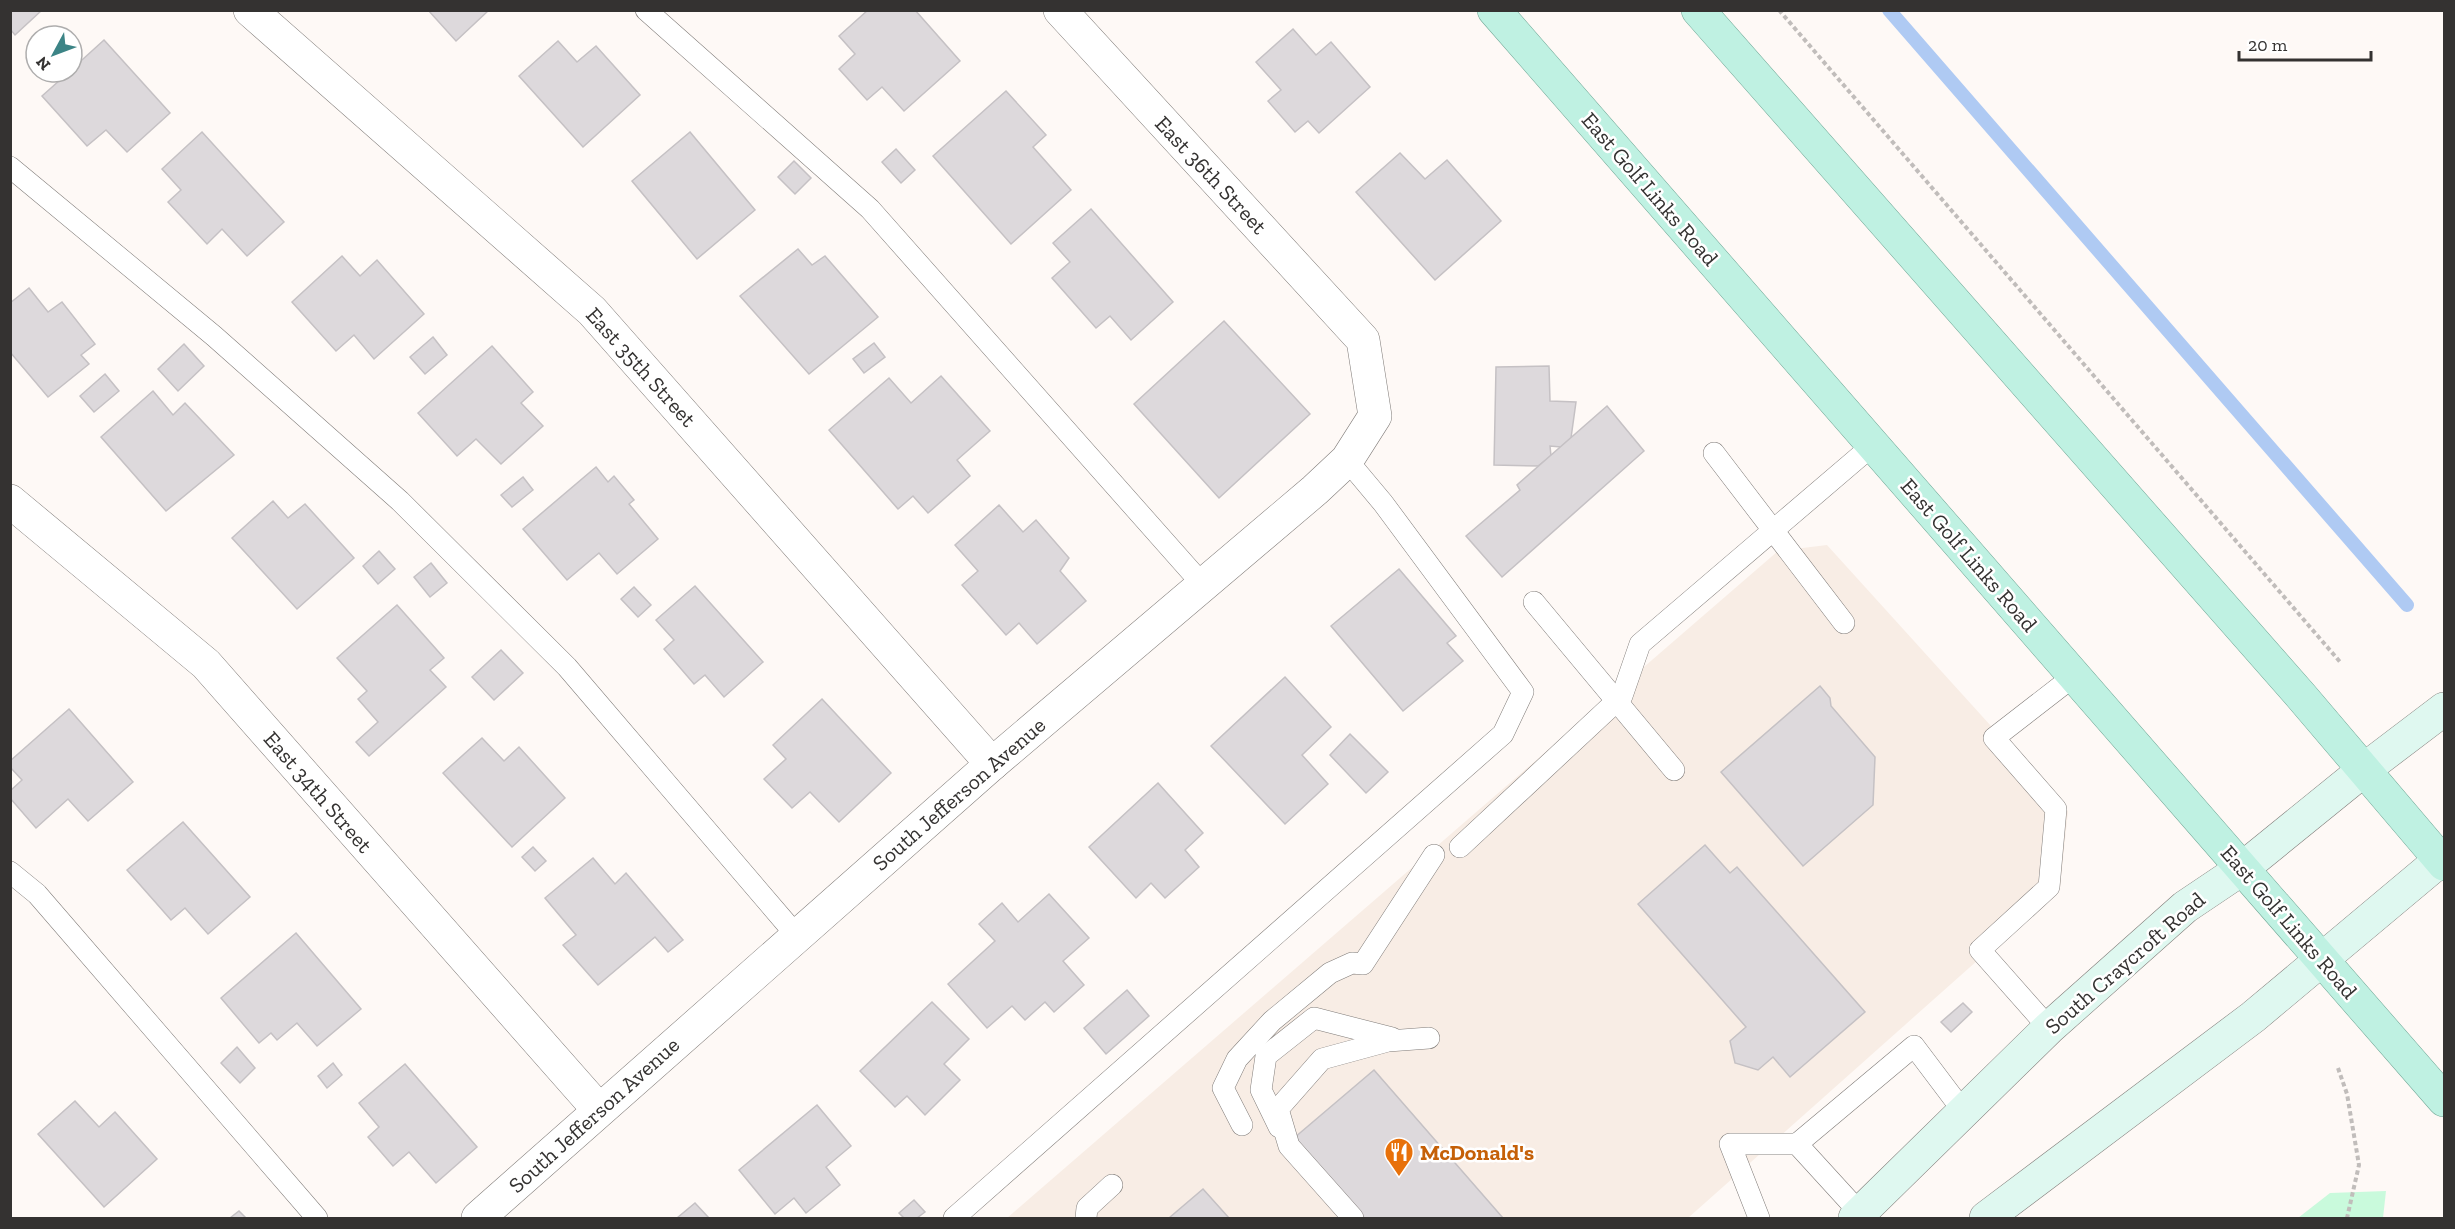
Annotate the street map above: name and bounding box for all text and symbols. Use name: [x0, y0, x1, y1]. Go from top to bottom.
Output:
north arrow: [24, 24, 84, 84]
scale bar: [2239, 24, 2371, 62]
text: 20 m: [2248, 34, 2288, 56]
text: N: [32, 53, 54, 74]
street label: East Golf Links Road: [1576, 107, 1724, 271]
street label: East 36th Street: [1149, 110, 1273, 240]
street label: East 35th Street: [580, 302, 702, 433]
street label: East Golf Links Road: [1895, 473, 2043, 637]
street label: South Jefferson Avenue: [867, 711, 1051, 877]
street label: East 34th Street: [258, 726, 379, 859]
street label: East Golf Links Road: [2215, 840, 2363, 1004]
street label: South Craycroft Road: [2039, 886, 2211, 1040]
street label: South Jefferson Avenue: [503, 1031, 685, 1199]
restaurant icon: McDonald's: [1383, 1136, 1415, 1178]
place label: McDonald's: [1420, 1139, 1534, 1166]

